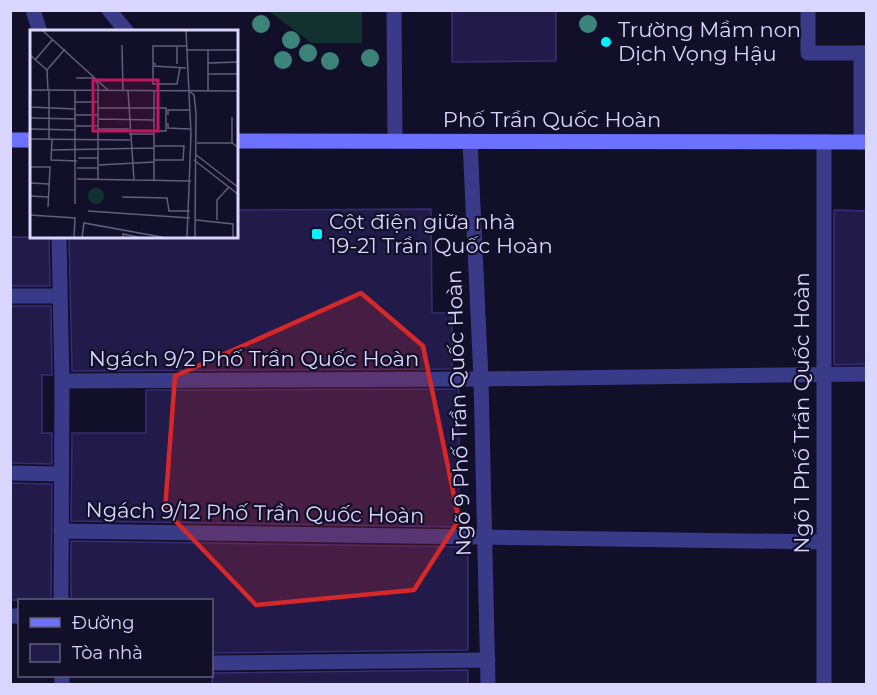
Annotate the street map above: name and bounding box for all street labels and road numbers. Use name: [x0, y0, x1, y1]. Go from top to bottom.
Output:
street label: Phố Trần Quốc Hoàn: [443, 107, 661, 132]
street label: Ngõ 9 Phố Trần Quốc Hoàn: [441, 269, 476, 557]
street label: Ngõ 1 Phố Trần Quốc Hoàn: [789, 272, 814, 554]
street label: Ngách 9/2 Phố Trần Quốc Hoàn: [89, 346, 419, 371]
street label: Ngách 9/12 Phố Trần Quốc Hoàn: [86, 497, 424, 528]

